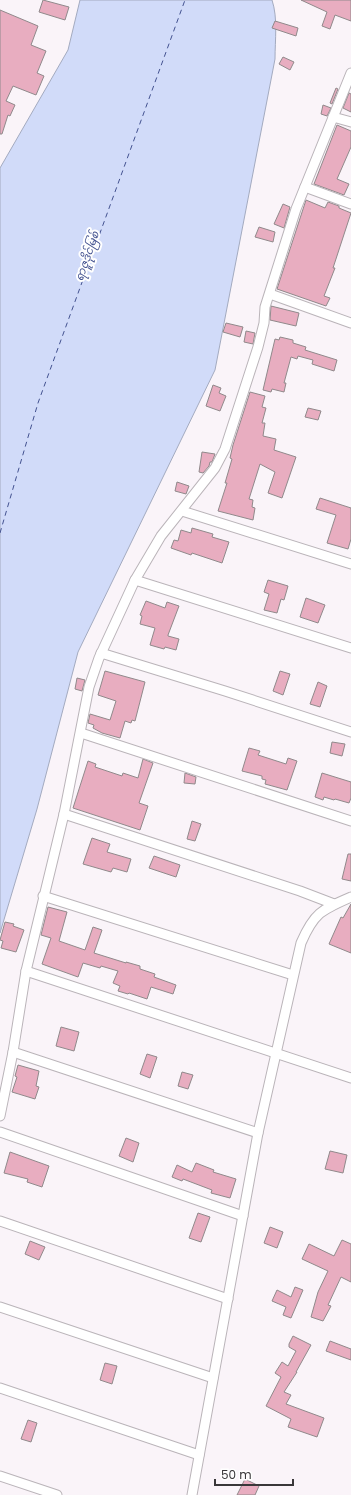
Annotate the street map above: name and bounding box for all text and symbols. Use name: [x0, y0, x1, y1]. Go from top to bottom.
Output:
water label: ရာဇူဒိုင်မြစ်: [71, 228, 105, 284]
scale bar: [215, 1461, 293, 1487]
text: 50 m: [221, 1466, 252, 1483]

